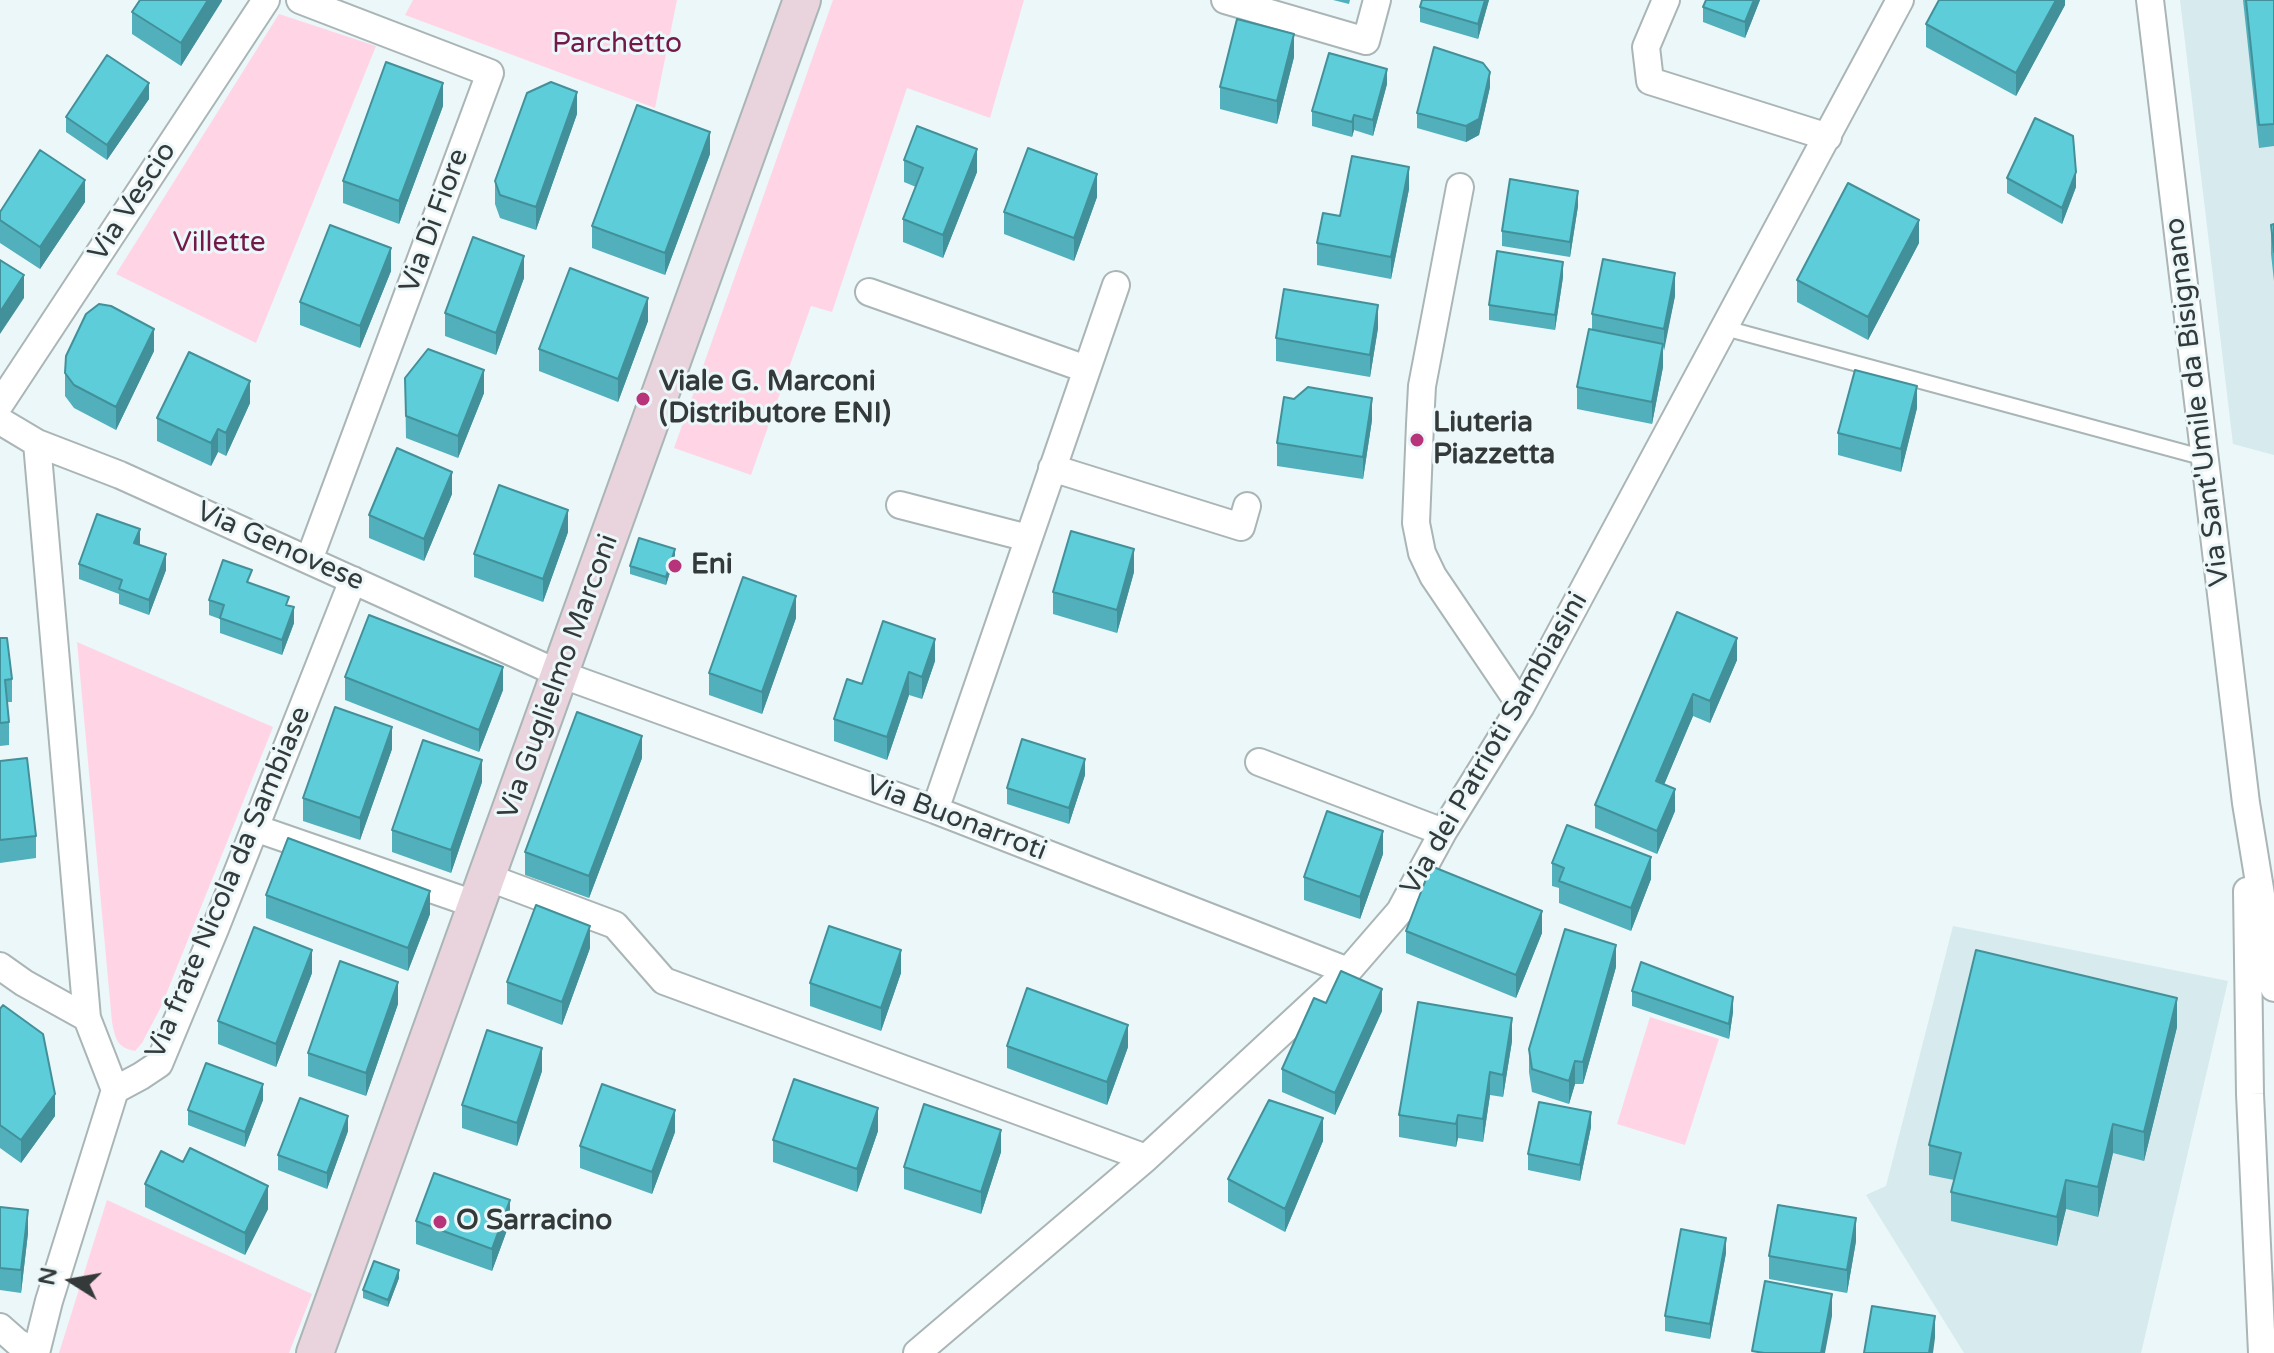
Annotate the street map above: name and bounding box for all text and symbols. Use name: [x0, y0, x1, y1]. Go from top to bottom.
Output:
park label: Parchetto: [552, 28, 682, 62]
street label: Via Vescio: [82, 136, 184, 268]
street label: Via Di Fiore: [393, 144, 477, 298]
street label: Via Sant'Umile da Bisignano: [2159, 216, 2237, 588]
park label: Villette: [173, 227, 265, 261]
place label: Viale G. Marconi (Distributore ENI): [659, 366, 891, 432]
marker: Viale G. Marconi (Distributore ENI): [634, 390, 652, 408]
place label: Liuteria Piazzetta: [1433, 407, 1555, 473]
marker: Liuteria Piazzetta: [1408, 431, 1426, 449]
street label: Via Genovese: [191, 495, 369, 599]
street label: Via Guglielmo Marconi: [492, 530, 626, 824]
place label: Eni: [691, 549, 733, 583]
marker: Eni: [666, 557, 684, 575]
street label: Via dei Patrioti Sambiasini: [1394, 587, 1596, 901]
street label: Via frate Nicola da Sambiase: [139, 702, 319, 1064]
street label: Via Buonarroti: [861, 769, 1051, 869]
place label: O Sarracino: [456, 1205, 612, 1239]
marker: O Sarracino: [431, 1213, 449, 1231]
north arrow: [32, 1241, 112, 1321]
text: N: [34, 1265, 63, 1288]

